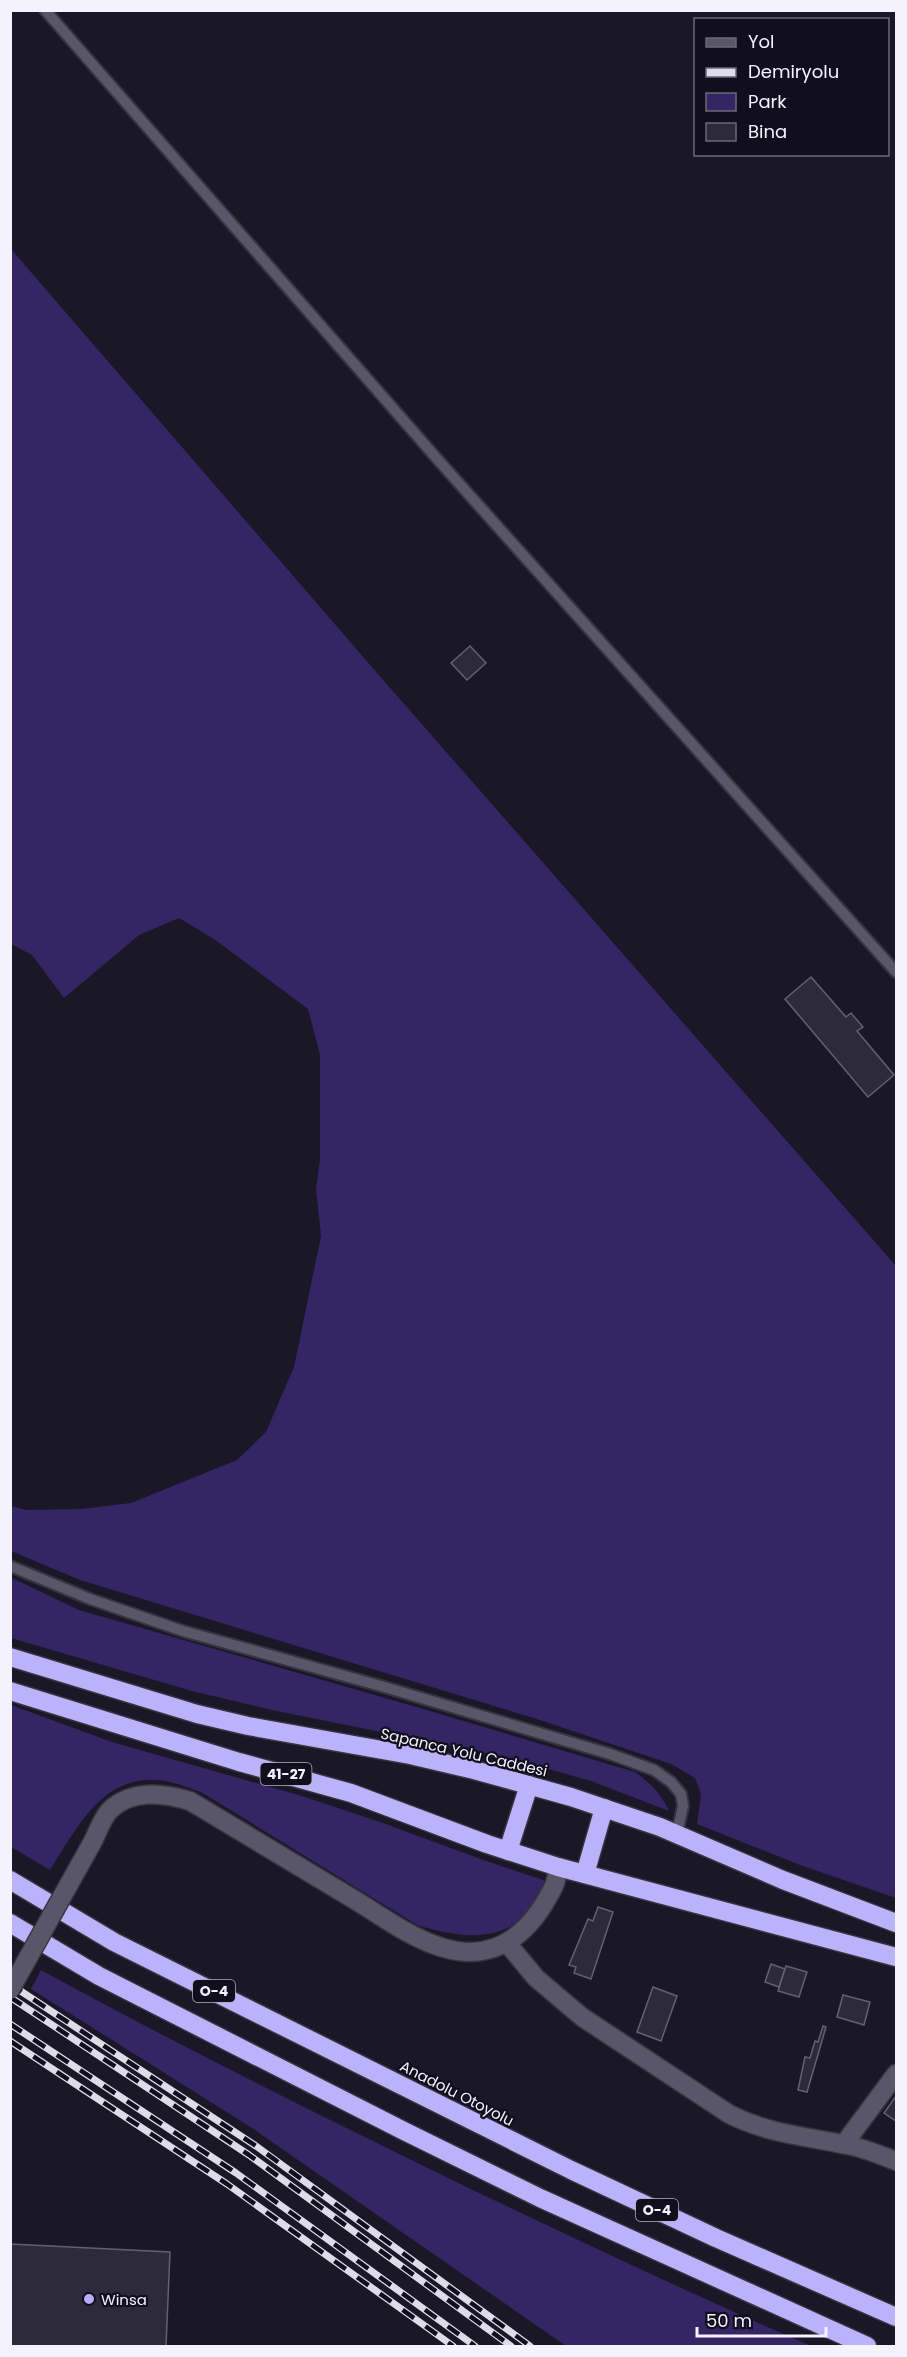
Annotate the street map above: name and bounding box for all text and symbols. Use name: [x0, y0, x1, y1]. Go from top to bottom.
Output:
legend: [694, 18, 889, 156]
text: Yol: [748, 29, 774, 54]
text: Demiryolu: [748, 59, 839, 84]
text: Park: [748, 89, 787, 114]
text: Bina: [748, 119, 787, 144]
street label: Sapanca Yolu Caddesi: [379, 1723, 549, 1781]
road number: 41-27: [260, 1763, 312, 1785]
road number: O-4: [193, 1980, 235, 2002]
street label: Anadolu Otoyolu: [397, 2055, 517, 2131]
road number: O-4: [636, 2199, 678, 2221]
place label: Winsa: [101, 2289, 147, 2310]
marker: Winsa: [82, 2292, 96, 2306]
scale bar: [697, 2300, 826, 2338]
text: 50 m: [706, 2308, 752, 2333]

